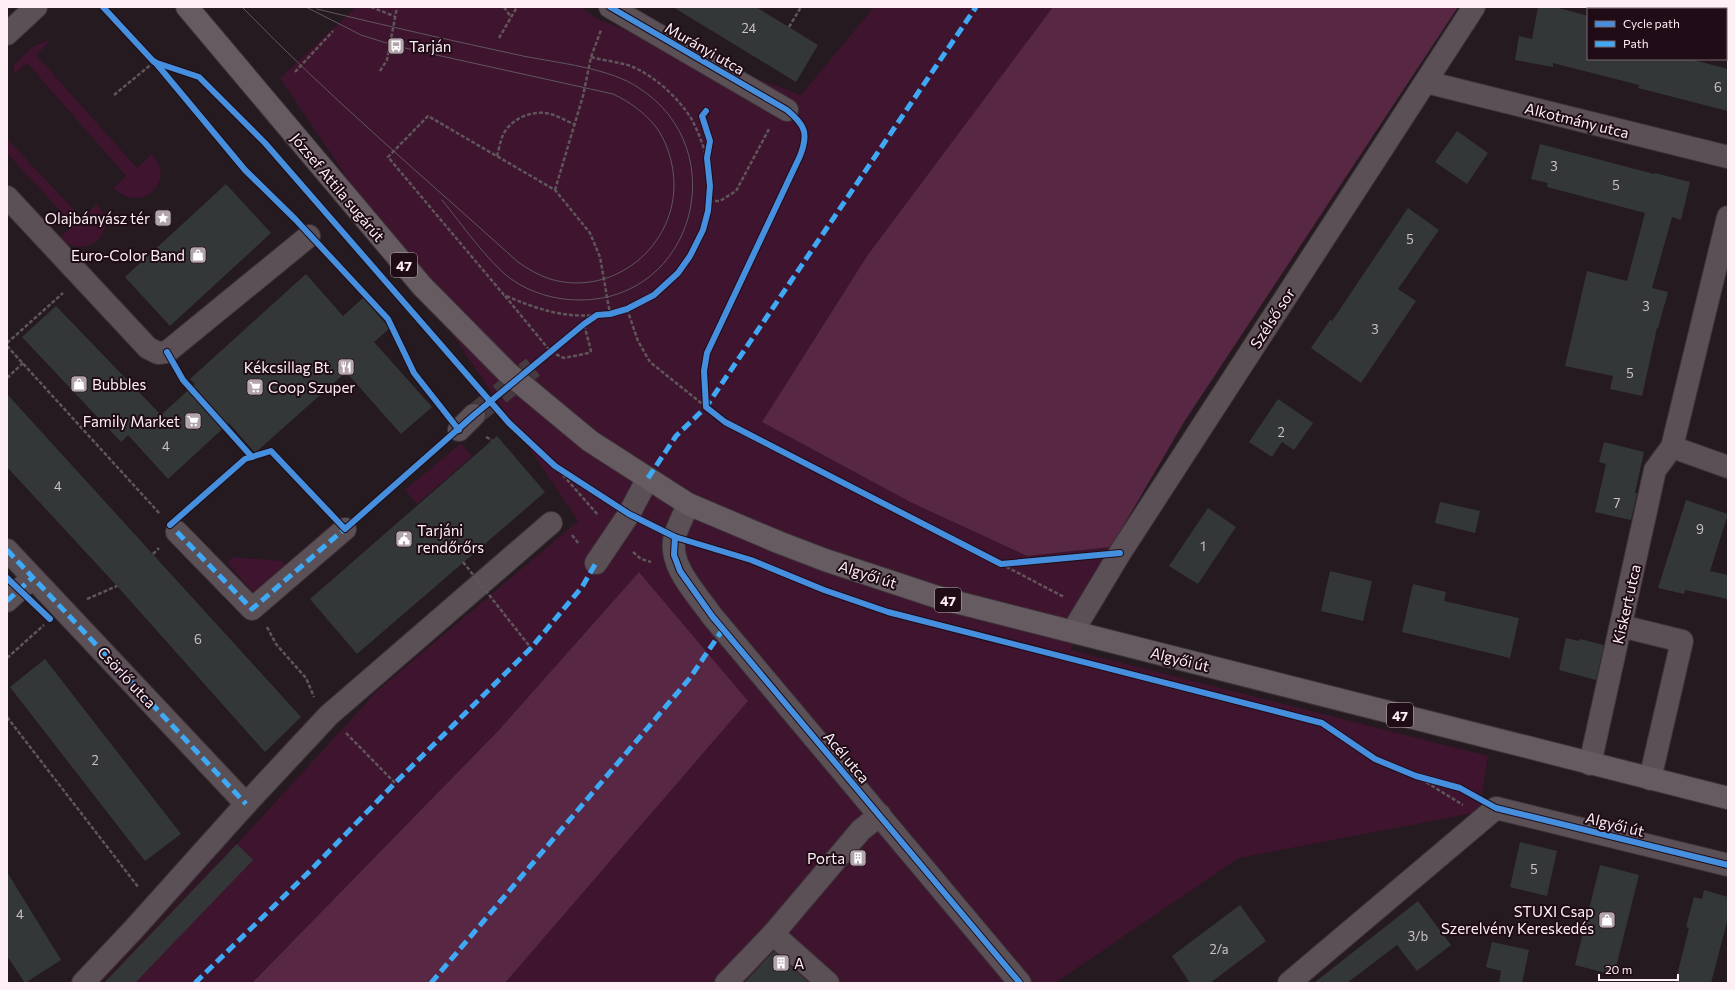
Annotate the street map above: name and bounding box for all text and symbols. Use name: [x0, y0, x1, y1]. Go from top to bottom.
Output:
legend: [1587, 8, 1727, 60]
text: Cycle path: [1623, 16, 1680, 30]
street label: Murányi utca: [662, 18, 748, 78]
house number: 24: [742, 20, 757, 36]
bus stop icon: Tarján: [386, 36, 406, 56]
text: Path: [1623, 36, 1649, 50]
place label: Tarján: [409, 37, 451, 55]
house number: 6: [1714, 79, 1722, 95]
street label: Alkotmány utca: [1523, 98, 1631, 142]
street label: József Attila sugárút: [287, 129, 389, 245]
house number: 3: [1550, 158, 1558, 174]
house number: 5: [1612, 177, 1620, 193]
place icon: Olajbányász tér: [153, 208, 173, 228]
place label: Olajbányász tér: [45, 209, 150, 227]
house number: 5: [1406, 231, 1414, 247]
shop icon: Euro-Color Band: [188, 245, 208, 265]
place label: Euro-Color Band: [71, 246, 185, 264]
road number: 47: [391, 253, 417, 277]
street label: Szélső sor: [1246, 284, 1298, 352]
house number: 3: [1642, 298, 1650, 314]
house number: 3: [1371, 321, 1379, 337]
restaurant icon: Kékcsillag Bt.: [336, 357, 356, 377]
place label: Kékcsillag Bt.: [244, 358, 333, 376]
house number: 5: [1626, 365, 1634, 381]
shop icon: Bubbles: [69, 374, 89, 394]
place label: Bubbles: [92, 375, 147, 393]
supermarket icon: Coop Szuper: [245, 377, 265, 397]
place label: Coop Szuper: [268, 378, 355, 396]
supermarket icon: Family Market: [183, 411, 203, 431]
place label: Family Market: [83, 412, 180, 430]
house number: 2: [1277, 424, 1285, 440]
house number: 4: [162, 438, 170, 454]
house number: 4: [54, 478, 62, 494]
house number: 7: [1614, 495, 1621, 511]
place label: Tarjáni rendőrőrs: [417, 521, 484, 556]
house number: 9: [1696, 521, 1704, 537]
public building icon: Tarjáni rendőrőrs: [394, 529, 414, 549]
house number: 1: [1200, 538, 1206, 554]
street label: Algyői út: [837, 556, 899, 592]
street label: Kiskert utca: [1608, 562, 1644, 646]
road number: 47: [935, 588, 961, 612]
house number: 6: [194, 631, 202, 647]
street label: Csörlő utca: [94, 643, 160, 711]
street label: Algyői út: [1149, 643, 1211, 675]
road number: 47: [1387, 703, 1413, 727]
street label: Acél utca: [820, 728, 874, 786]
house number: 2: [91, 752, 99, 768]
street label: Algyői út: [1584, 808, 1646, 840]
building icon: Porta: [848, 848, 868, 868]
place label: Porta: [807, 849, 845, 867]
house number: 5: [1530, 861, 1538, 877]
place label: STUXI Csap Szerelvény Kereskedés: [1441, 902, 1594, 937]
house number: 4: [16, 906, 24, 922]
shop icon: STUXI Csap Szerelvény Kereskedés: [1597, 910, 1617, 930]
house number: 3/b: [1408, 928, 1429, 944]
house number: 2/a: [1209, 941, 1229, 957]
building icon: A: [771, 953, 791, 973]
place label: A: [794, 954, 804, 972]
scale bar: [1599, 956, 1678, 982]
text: 20 m: [1605, 962, 1632, 976]

